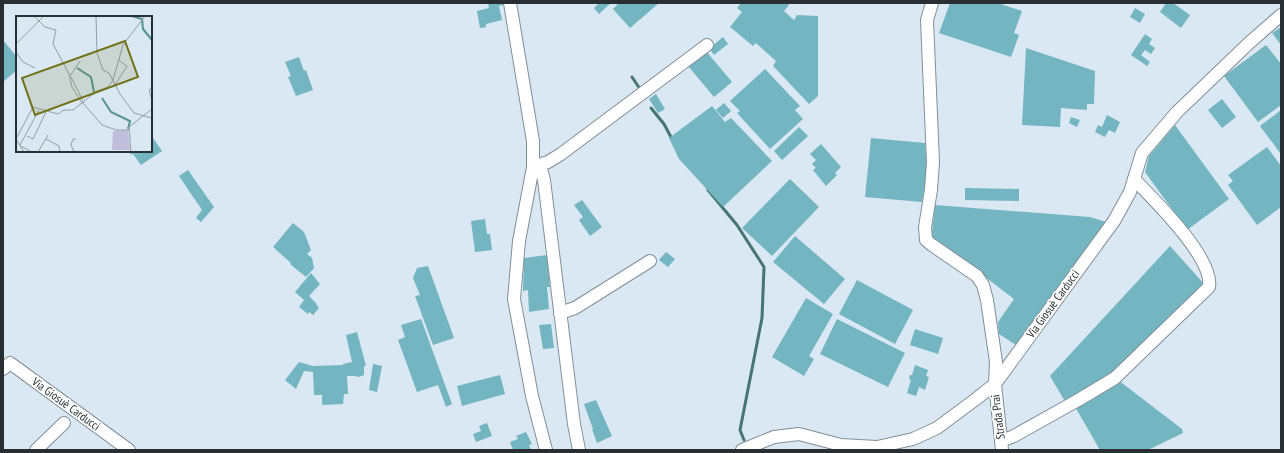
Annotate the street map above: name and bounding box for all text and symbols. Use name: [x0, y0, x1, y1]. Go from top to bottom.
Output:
inset map: [16, 16, 152, 152]
street label: Via Giosuè Carducci: [1022, 267, 1082, 342]
street label: Via Giosuè Carducci: [28, 373, 103, 433]
street label: Strada Prai: [987, 394, 1008, 440]

